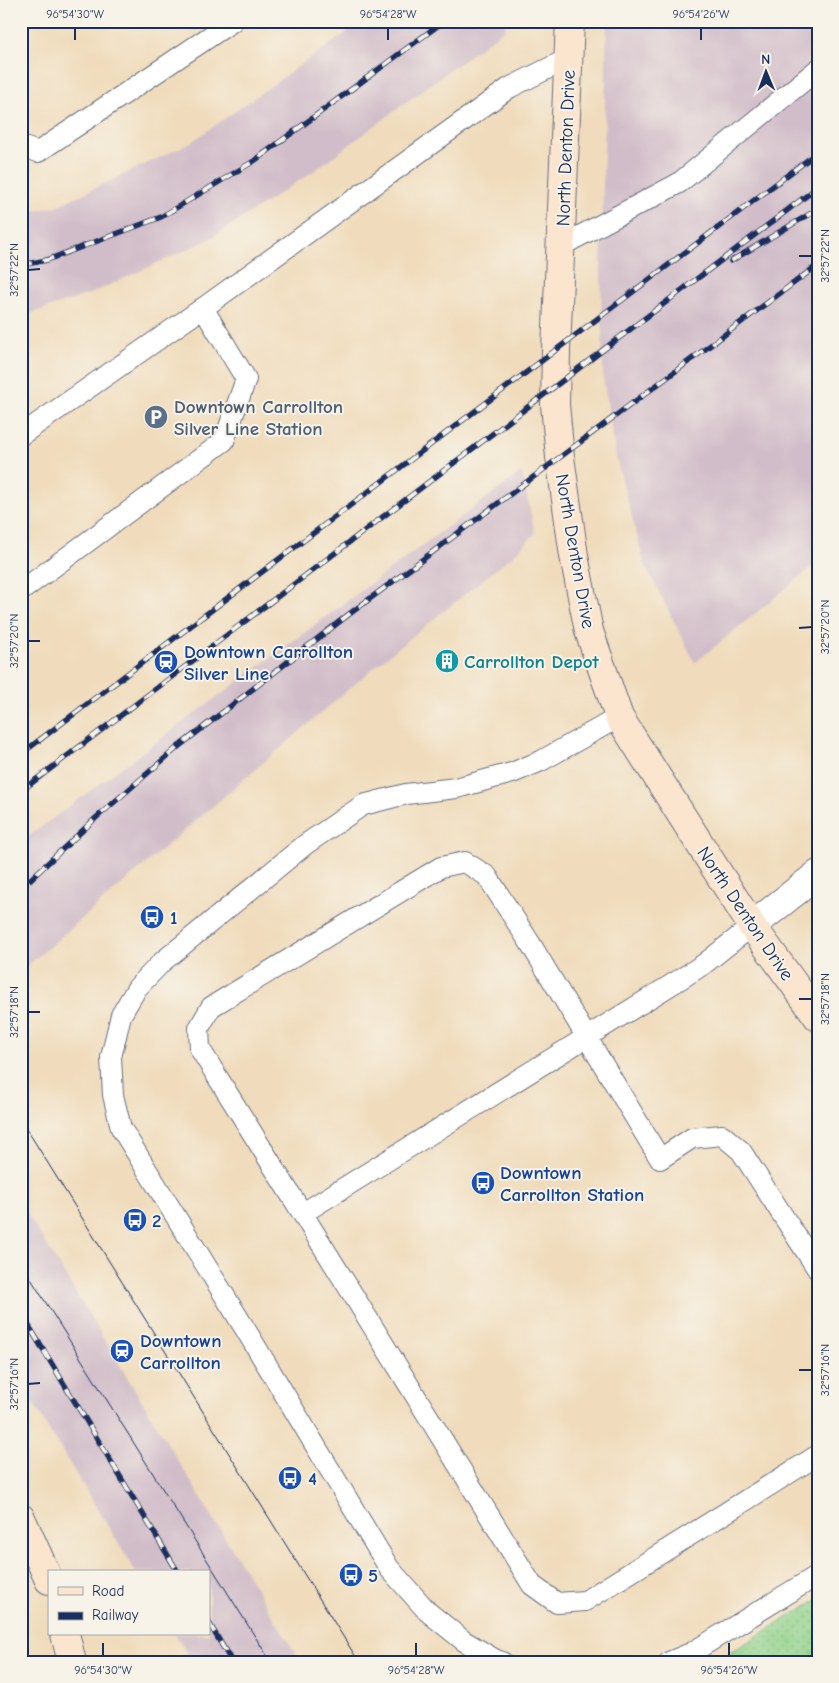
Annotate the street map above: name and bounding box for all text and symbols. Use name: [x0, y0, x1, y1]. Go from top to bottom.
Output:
text: 96°54'30"W: [46, 7, 104, 21]
text: 96°54'28"W: [360, 7, 417, 21]
text: 96°54'26"W: [673, 7, 730, 21]
north arrow: [742, 48, 792, 98]
text: N: [761, 51, 770, 68]
street label: North Denton Drive: [552, 69, 580, 227]
text: 32°57'22"N: [818, 229, 832, 283]
text: 32°57'22"N: [7, 243, 21, 297]
place label: Downtown Carrollton Silver Line Station: [174, 396, 343, 440]
parking icon: Downtown Carrollton Silver Line Station: [143, 404, 169, 430]
street label: North Denton Drive: [551, 472, 599, 630]
text: 32°57'20"N: [818, 600, 832, 654]
text: 32°57'20"N: [7, 614, 21, 668]
place label: Downtown Carrollton Silver Line: [184, 641, 353, 685]
building icon: Carrollton Depot: [434, 648, 460, 674]
station icon: Downtown Carrollton Silver Line: [153, 649, 179, 675]
place label: Carrollton Depot: [464, 651, 599, 673]
street label: North Denton Drive: [692, 842, 798, 985]
bus stop icon: 1: [139, 904, 165, 930]
place label: 1: [170, 907, 177, 929]
text: 32°57'18"N: [818, 973, 832, 1025]
text: 32°57'18"N: [7, 986, 21, 1038]
place label: Downtown Carrollton Station: [500, 1162, 644, 1206]
bus stop icon: Downtown Carrollton Station: [470, 1170, 496, 1196]
bus stop icon: 2: [122, 1207, 148, 1233]
place label: 2: [152, 1210, 161, 1232]
place label: Downtown Carrollton: [140, 1330, 221, 1374]
station icon: Downtown Carrollton: [109, 1338, 135, 1364]
text: 32°57'16"N: [818, 1344, 832, 1396]
text: 32°57'16"N: [7, 1358, 21, 1410]
bus stop icon: 4: [277, 1465, 303, 1491]
place label: 4: [308, 1468, 317, 1490]
bus stop icon: 5: [338, 1562, 364, 1588]
place label: 5: [368, 1565, 378, 1587]
legend: [48, 1570, 210, 1636]
text: Road: [92, 1582, 124, 1600]
text: Railway: [92, 1606, 139, 1624]
text: 96°54'30"W: [74, 1663, 132, 1677]
text: 96°54'28"W: [388, 1663, 445, 1677]
text: 96°54'26"W: [701, 1663, 758, 1677]

